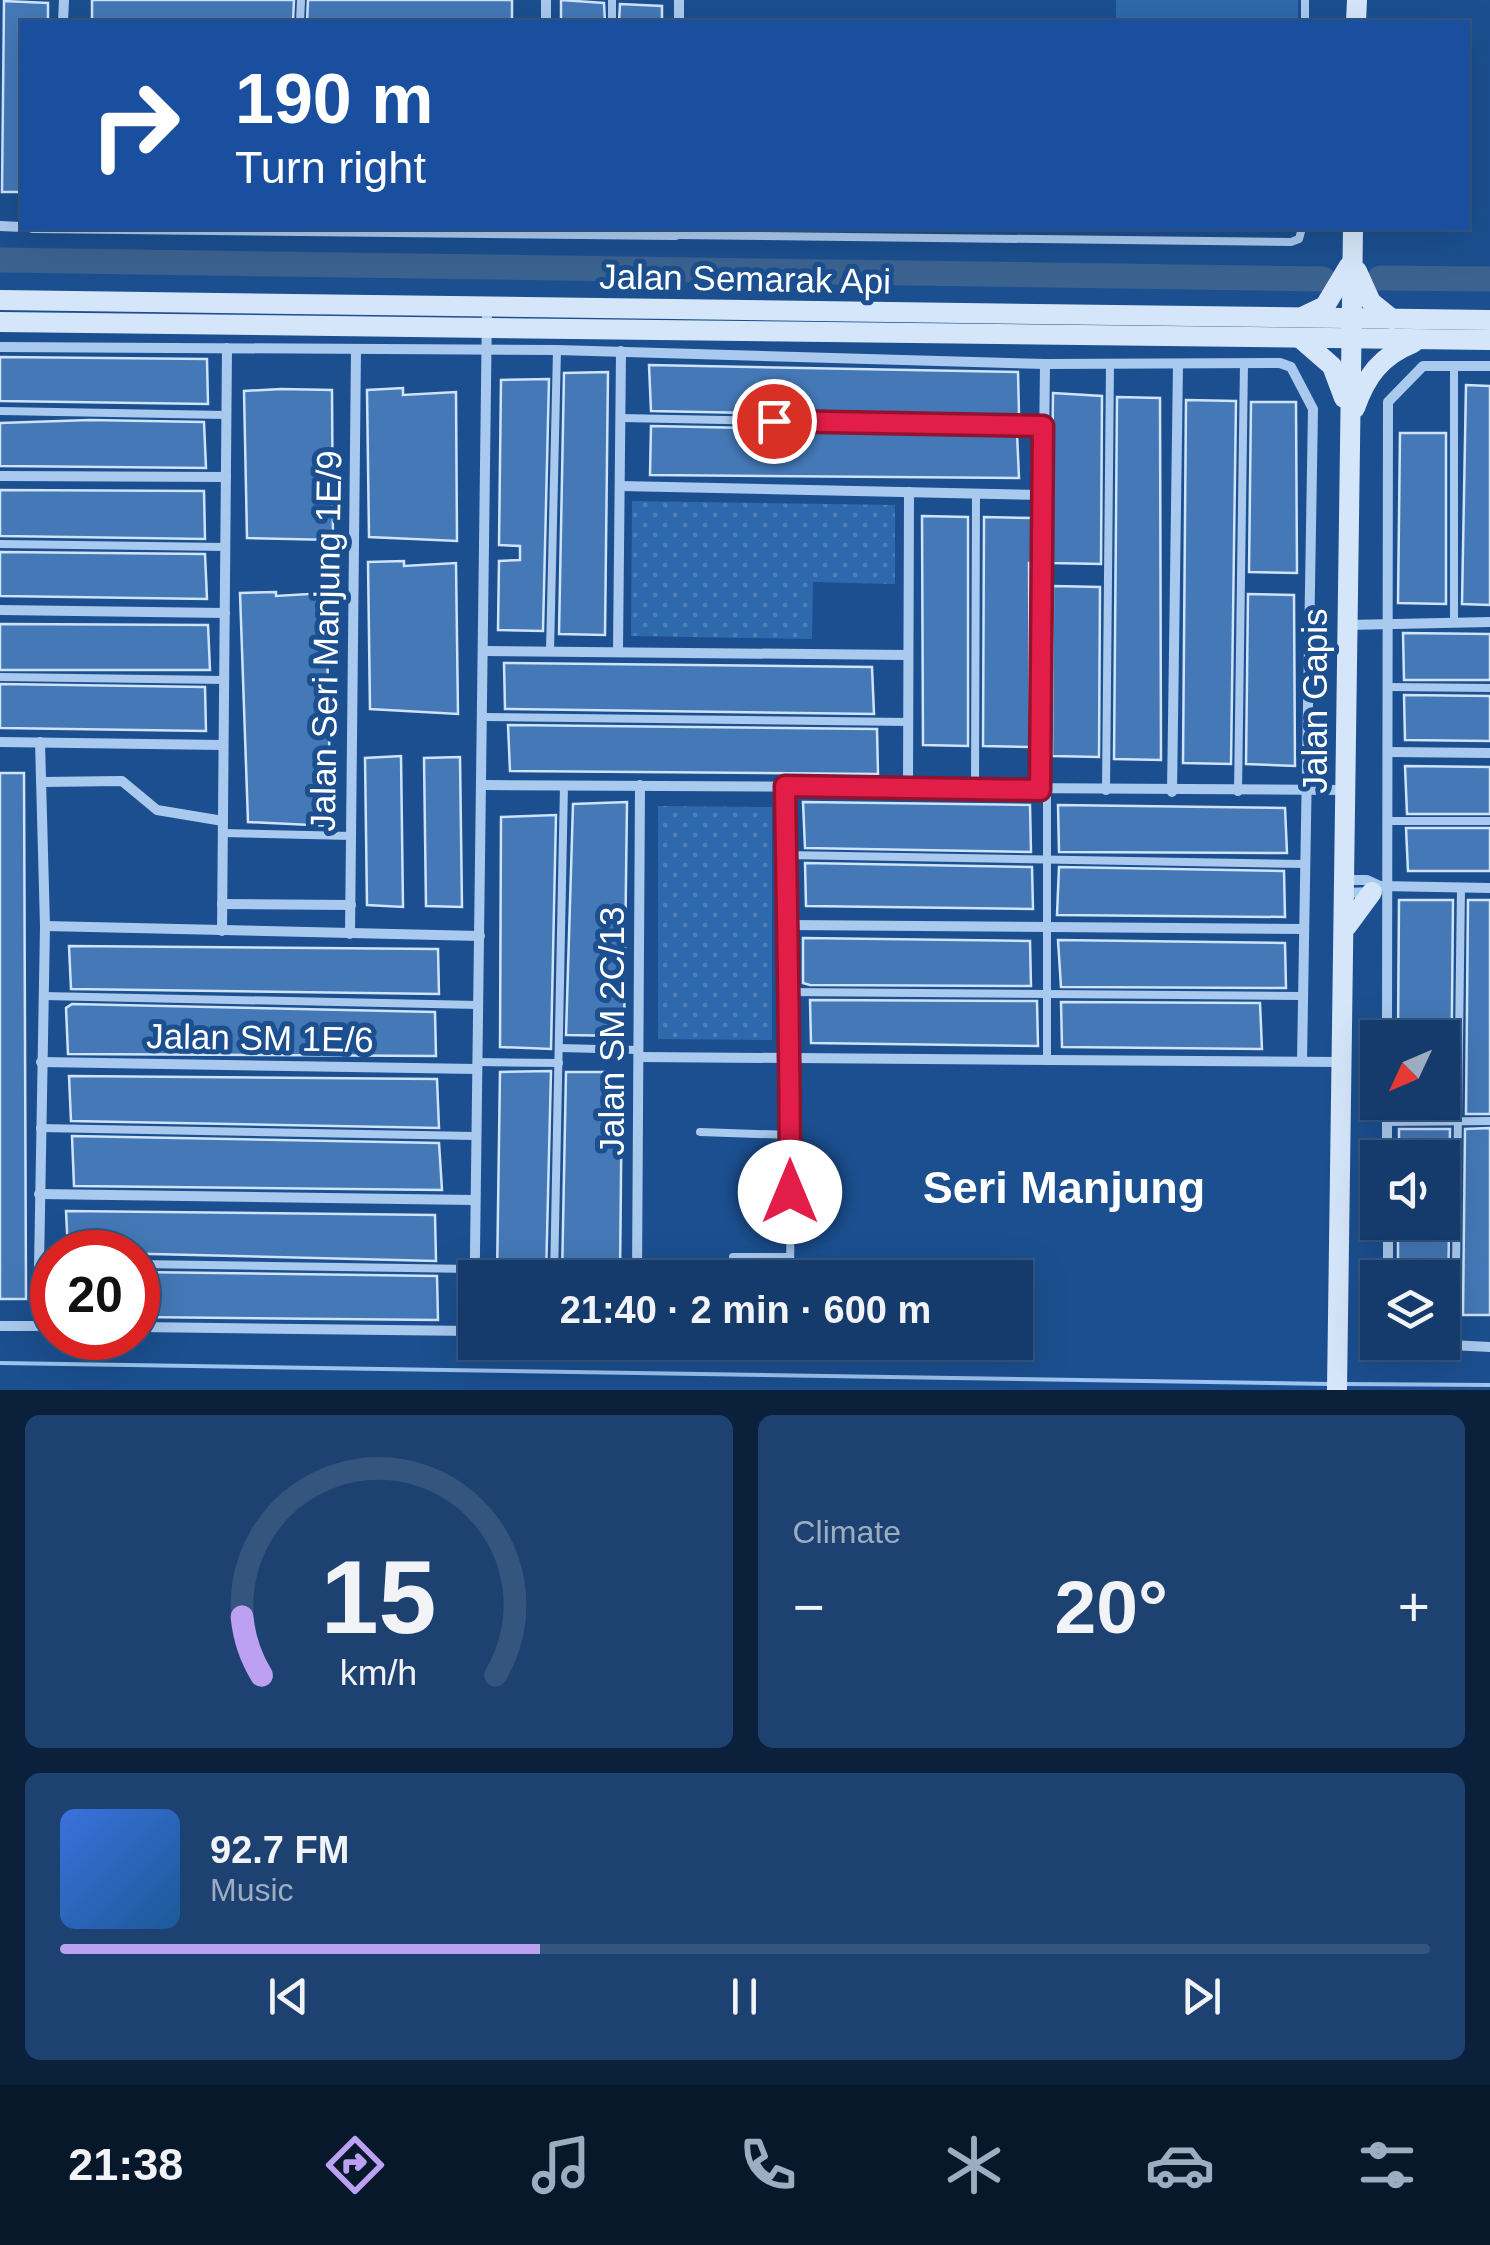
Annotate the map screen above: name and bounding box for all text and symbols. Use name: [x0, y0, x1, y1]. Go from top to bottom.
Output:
icon: right: [70, 60, 200, 190]
text: 190 m: [235, 60, 433, 138]
text: Turn right: [235, 142, 426, 193]
street label: Jalan Semarak Api: [599, 256, 891, 301]
pin: [732, 379, 817, 464]
icon: arrive: [747, 394, 802, 449]
street label: Jalan Seri Manjung 1E/9: [303, 450, 348, 832]
street label: Jalan Gapis: [1295, 609, 1334, 793]
street label: Jalan SM 2C/13: [592, 906, 631, 1156]
street label: Jalan SM 1E/6: [146, 1016, 374, 1059]
north arrow: [1360, 1020, 1460, 1120]
map controls: [1360, 1020, 1460, 1360]
position arrow: [738, 1140, 842, 1244]
button: sound: [1360, 1140, 1460, 1240]
district label: Seri Manjung: [923, 1162, 1205, 1213]
speed limit sign: 20: [30, 1230, 160, 1360]
button: layers: [1360, 1260, 1460, 1360]
text: 21:40 · 2 min · 600 m: [560, 1289, 931, 1331]
text: Climate: [793, 1514, 901, 1550]
text: 15: [321, 1539, 437, 1655]
text: 20°: [1055, 1565, 1168, 1649]
text: −: [793, 1576, 825, 1638]
text: +: [1398, 1576, 1430, 1638]
text: km/h: [340, 1653, 417, 1693]
text: 92.7 FM: [210, 1829, 349, 1871]
text: Music: [210, 1872, 294, 1908]
icon: previous: [261, 1969, 316, 2024]
icon: pause: [717, 1969, 772, 2024]
icon: next: [1174, 1969, 1229, 2024]
icon: directions: [320, 2130, 390, 2200]
icon: music: [526, 2130, 596, 2200]
icon: phone: [733, 2130, 803, 2200]
icon: climate: [939, 2130, 1009, 2200]
icon: car: [1145, 2130, 1215, 2200]
icon: filters: [1352, 2130, 1422, 2200]
text: 21:38: [68, 2139, 183, 2190]

